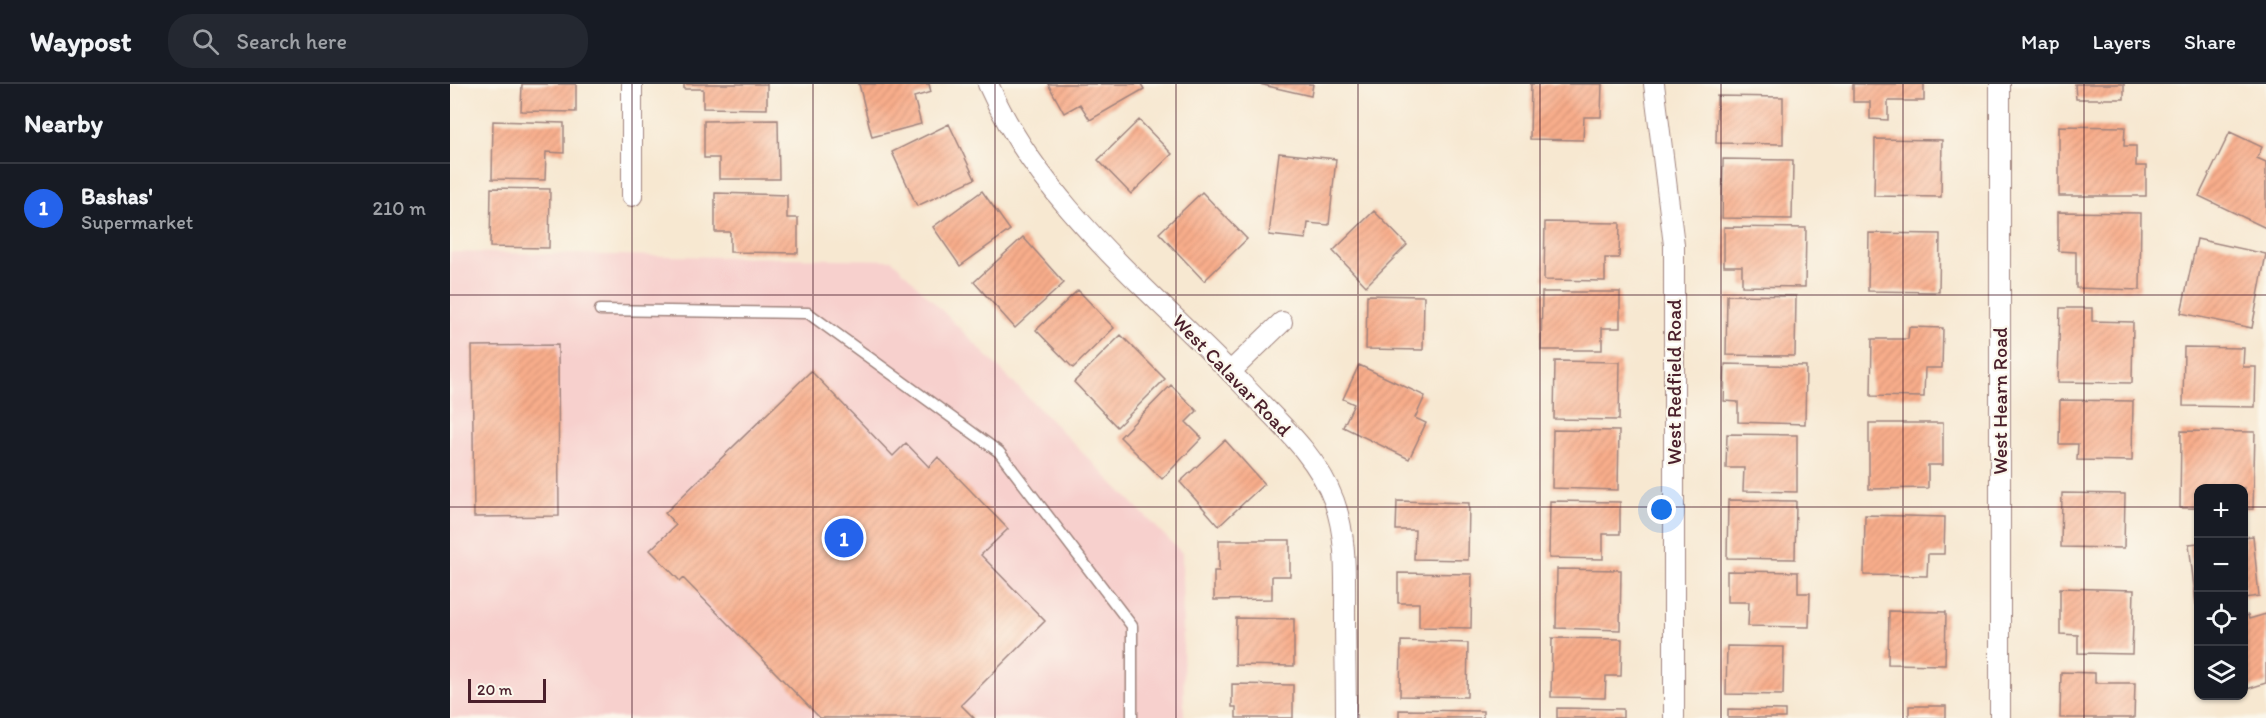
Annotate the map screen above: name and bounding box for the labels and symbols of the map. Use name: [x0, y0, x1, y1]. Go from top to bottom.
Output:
street label: West Redfield Road: [1662, 299, 1686, 465]
street label: West Calavar Road: [1168, 309, 1297, 441]
street label: West Hearn Road: [1988, 327, 2012, 475]
your location: [1647, 495, 1676, 524]
pin: 1: [824, 516, 864, 560]
scale bar: [468, 676, 546, 704]

